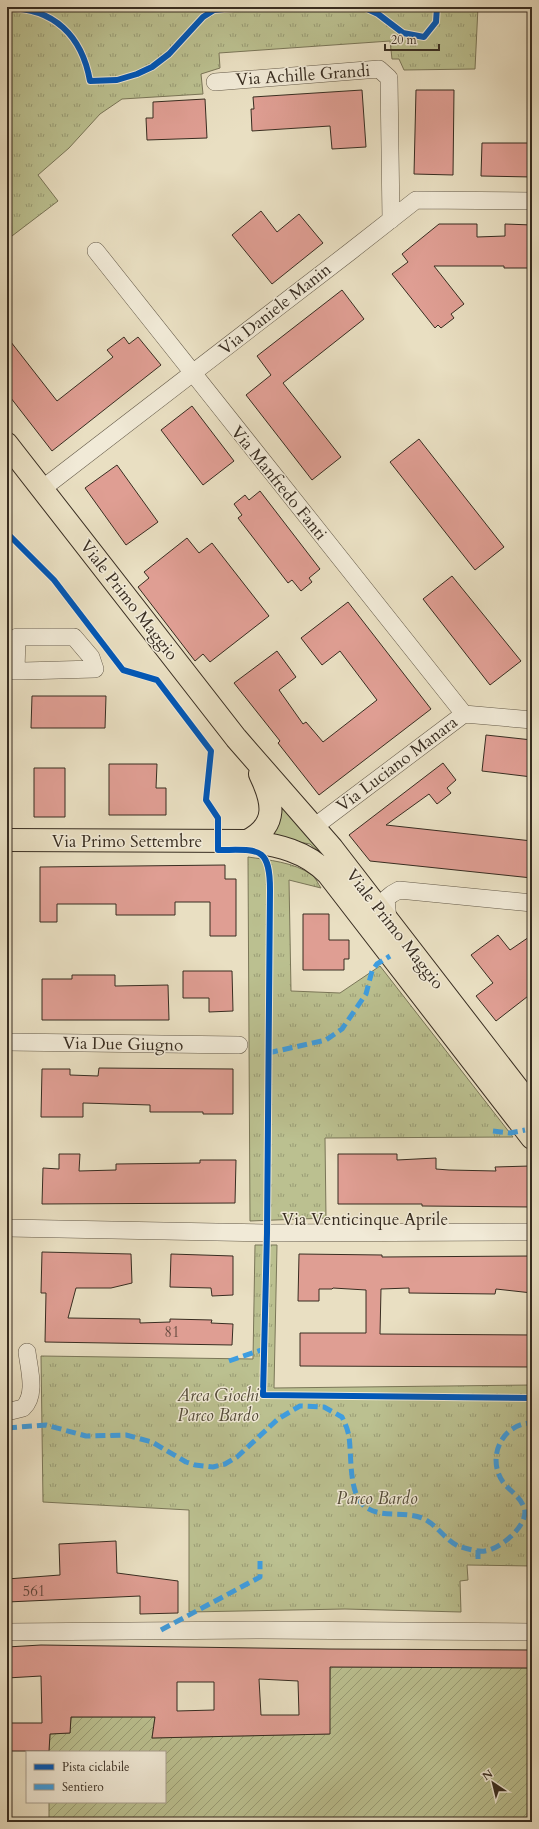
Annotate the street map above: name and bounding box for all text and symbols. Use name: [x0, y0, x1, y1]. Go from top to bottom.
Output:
scale bar: [385, 26, 439, 52]
text: 20 m: [391, 32, 418, 48]
street label: Via Achille Grandi: [235, 59, 371, 91]
street label: Via Daniele Manin: [214, 258, 336, 360]
street label: Via Manfredo Fanti: [226, 421, 332, 545]
street label: Viale Primo Maggio: [75, 535, 183, 665]
street label: Via Luciano Manara: [332, 710, 463, 817]
street label: Via Primo Settembre: [52, 830, 202, 853]
street label: Viale Primo Maggio: [341, 864, 449, 994]
street label: Via Due Giugno: [63, 1031, 183, 1057]
street label: Via Venticinque Aprile: [282, 1208, 448, 1231]
house number: 81: [164, 1322, 180, 1342]
park label: Area Giochi Parco Bardo: [176, 1384, 259, 1427]
park label: Parco Bardo: [336, 1487, 418, 1510]
house number: 561: [22, 1581, 46, 1601]
legend: [26, 1751, 166, 1803]
text: Pista ciclabile: [62, 1759, 130, 1775]
north arrow: [473, 1763, 513, 1803]
text: N: [479, 1766, 496, 1784]
text: Sentiero: [62, 1779, 104, 1795]

